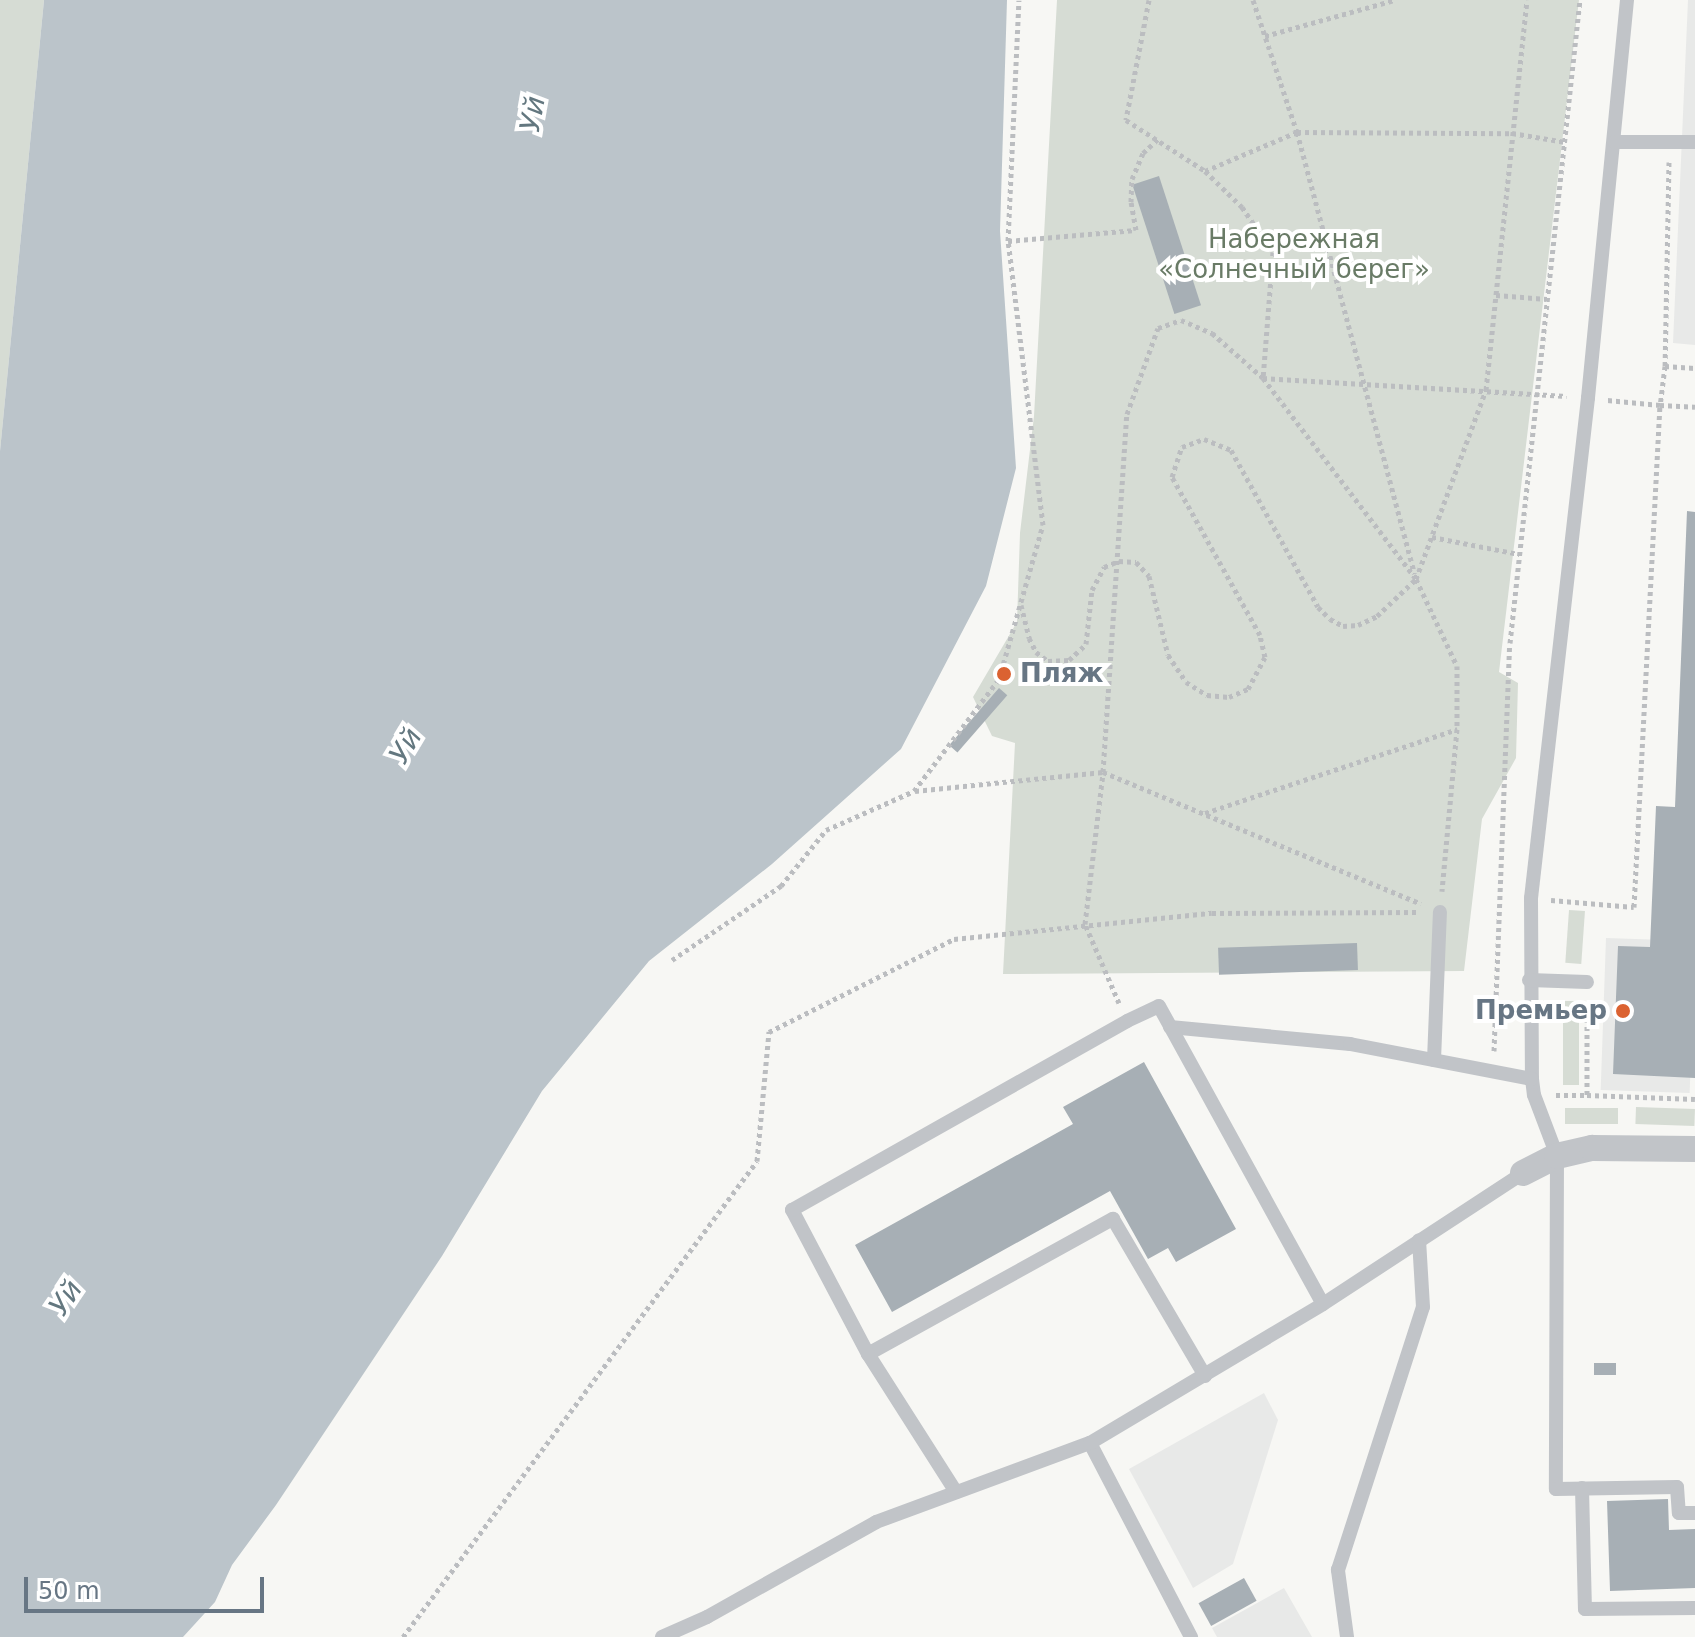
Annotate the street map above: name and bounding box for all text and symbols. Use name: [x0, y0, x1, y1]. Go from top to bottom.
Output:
water label: Уй: [513, 94, 553, 134]
park label: Набережная «Солнечный берег»: [1158, 224, 1430, 286]
place label: Пляж: [1020, 658, 1103, 690]
marker: Пляж: [995, 665, 1013, 683]
water label: Уй: [383, 722, 429, 770]
place label: Премьер: [1475, 995, 1607, 1027]
marker: Премьер: [1614, 1002, 1632, 1020]
water label: Уй: [42, 1274, 90, 1322]
scale bar: [28, 1561, 268, 1611]
text: 50 m: [38, 1577, 100, 1605]

